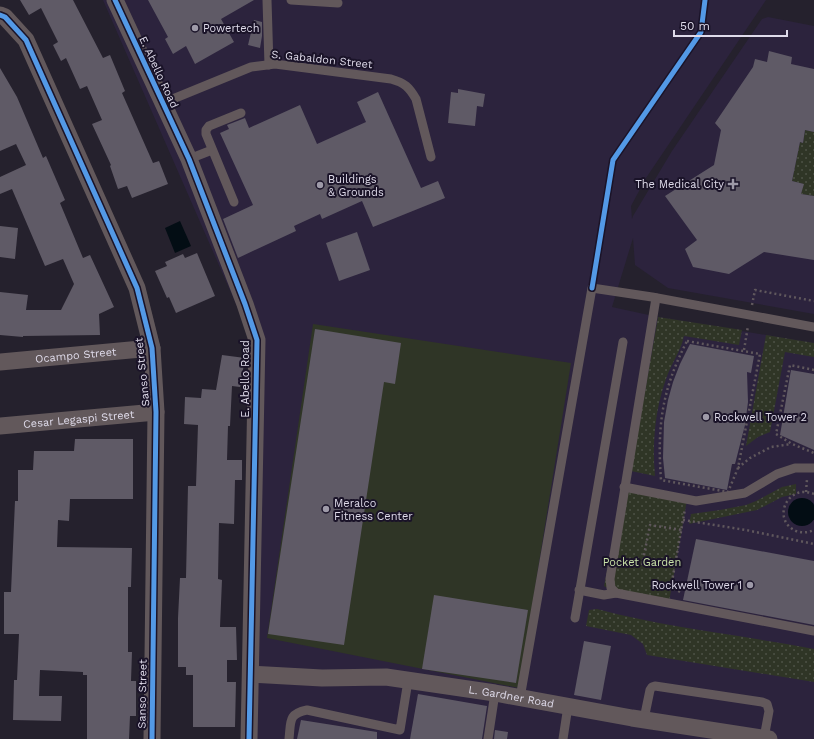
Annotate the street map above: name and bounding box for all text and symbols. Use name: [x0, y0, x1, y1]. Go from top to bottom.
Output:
scale bar: [674, 12, 787, 38]
text: 50 m: [680, 19, 710, 33]
place label: Powertech: [203, 22, 260, 35]
marker: Powertech: [190, 23, 200, 33]
street label: E. Abello Road: [136, 34, 181, 110]
street label: S. Gabaldon Street: [271, 48, 374, 71]
place label: Buildings & Grounds: [328, 173, 384, 199]
place label: The Medical City: [635, 178, 724, 191]
marker: The Medical City: [727, 178, 739, 190]
marker: Buildings & Grounds: [315, 180, 325, 190]
street label: Sanso Street: [132, 336, 153, 407]
street label: E. Abello Road: [239, 340, 252, 418]
street label: Ocampo Street: [35, 345, 117, 366]
street label: Cesar Legaspi Street: [23, 408, 135, 431]
place label: Rockwell Tower 2: [714, 411, 807, 424]
marker: Rockwell Tower 2: [701, 412, 711, 422]
place label: Meralco Fitness Center: [334, 497, 413, 523]
marker: Meralco Fitness Center: [321, 504, 331, 514]
park label: Pocket Garden: [603, 556, 681, 569]
place label: Rockwell Tower 1: [651, 579, 742, 592]
marker: Rockwell Tower 1: [745, 580, 755, 590]
street label: Sanso Street: [135, 659, 150, 729]
street label: L. Gardner Road: [468, 683, 555, 711]

